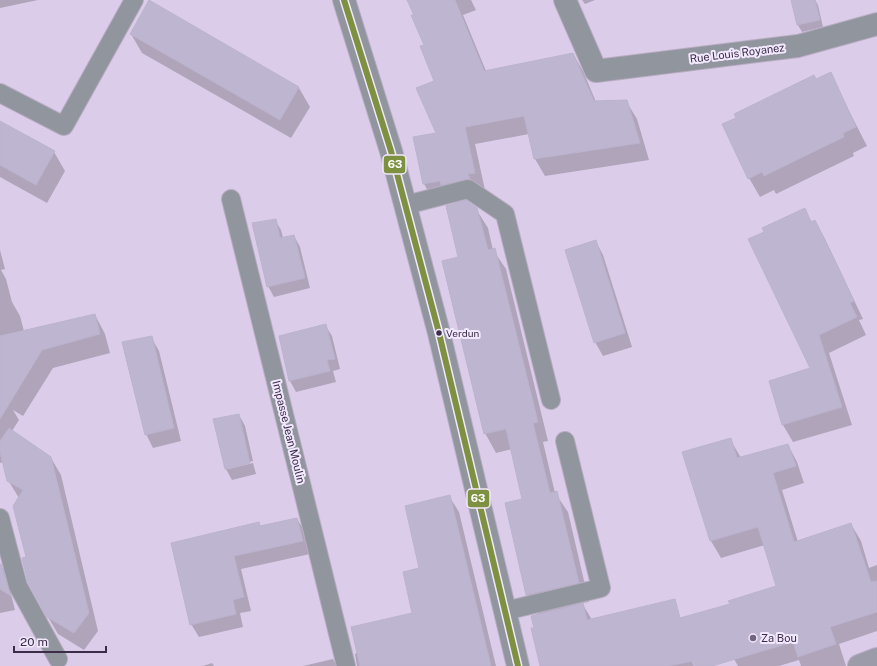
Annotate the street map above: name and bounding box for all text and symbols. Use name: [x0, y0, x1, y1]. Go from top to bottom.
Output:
street label: Rue Louis Royanez: [689, 41, 785, 65]
line badge: 63: [383, 155, 406, 174]
text: 63: [388, 158, 402, 170]
place label: Verdun: [446, 327, 480, 339]
marker: Verdun: [434, 328, 444, 338]
street label: Impasse Jean Moulin: [270, 379, 308, 485]
line badge: 63: [467, 489, 490, 508]
text: 63: [471, 492, 485, 504]
scale bar: [14, 628, 106, 654]
place label: Za Bou: [761, 632, 797, 644]
marker: Za Bou: [748, 633, 758, 643]
text: 20 m: [20, 635, 48, 649]

